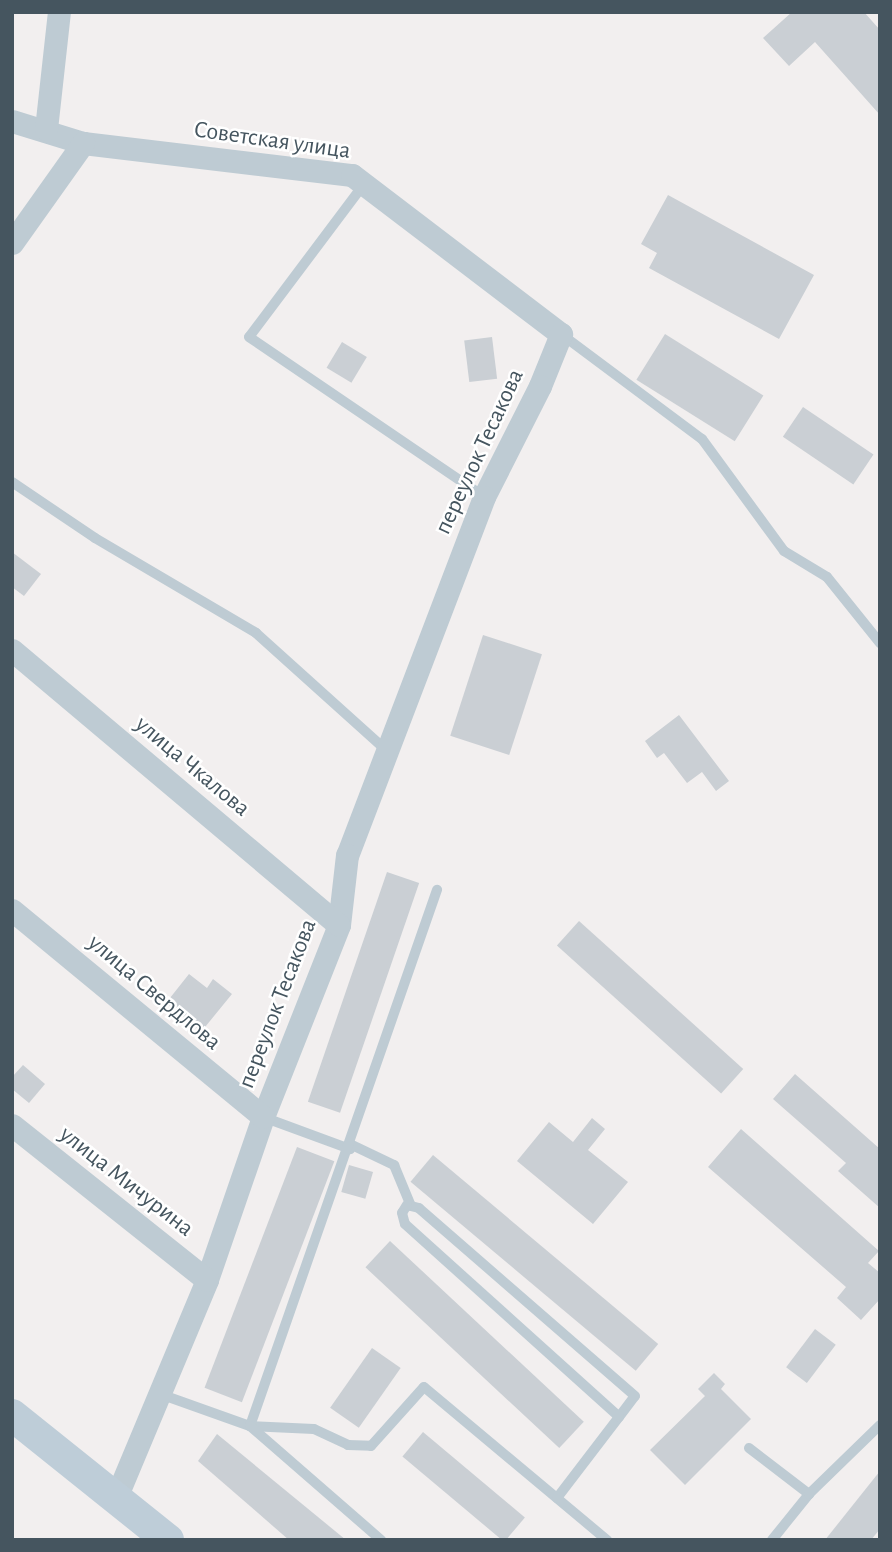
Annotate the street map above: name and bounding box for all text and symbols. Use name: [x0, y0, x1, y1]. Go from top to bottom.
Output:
street label: Советская улица: [192, 116, 352, 166]
street label: переулок Тесакова: [429, 365, 531, 539]
street label: улица Чкалова: [129, 711, 255, 823]
street label: переулок Тесакова: [232, 915, 324, 1093]
street label: улица Свердлова: [82, 929, 226, 1057]
street label: улица Мичурина: [53, 1121, 199, 1243]

